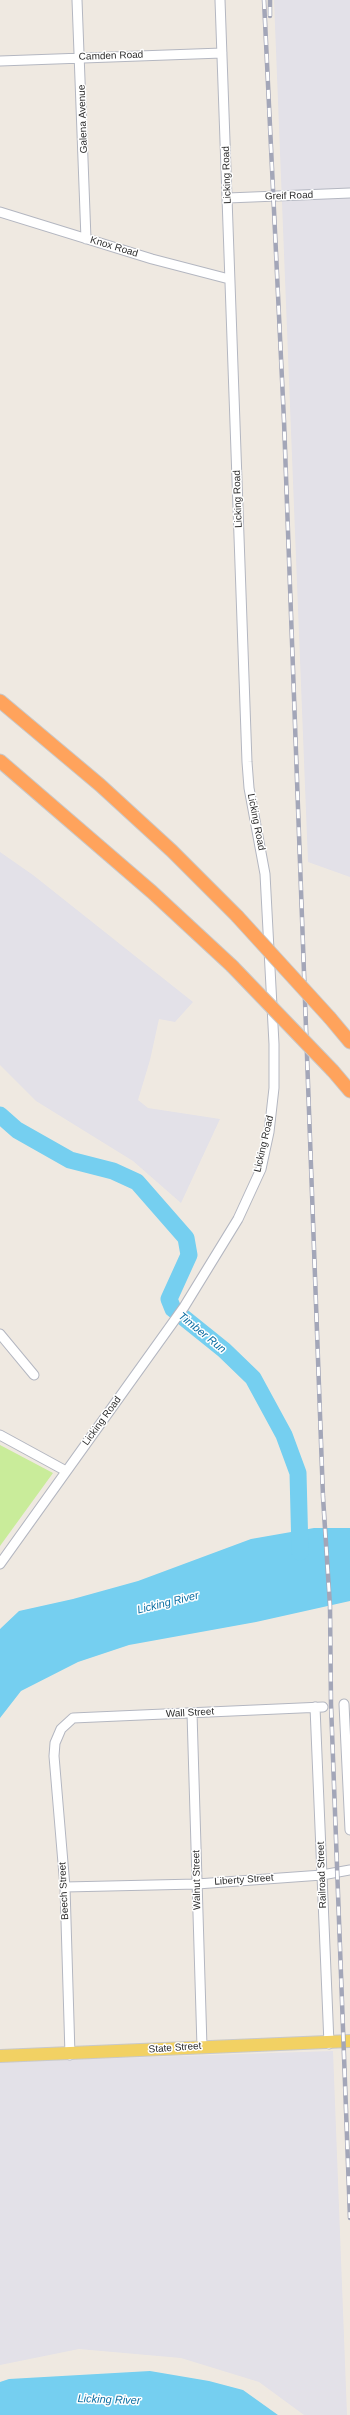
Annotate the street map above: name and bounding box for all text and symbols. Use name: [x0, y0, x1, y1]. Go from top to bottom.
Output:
street label: Camden Road: [79, 49, 143, 63]
street label: Galena Avenue: [76, 84, 90, 154]
street label: Licking Road: [220, 146, 234, 204]
street label: Greif Road: [265, 189, 313, 203]
street label: Knox Road: [89, 234, 139, 260]
street label: Licking Road: [231, 470, 245, 528]
street label: Licking Road: [245, 792, 267, 852]
street label: Licking Road: [252, 1114, 276, 1174]
water label: Timber Run: [176, 1310, 228, 1356]
street label: Licking Road: [80, 1394, 124, 1448]
water label: Licking River: [136, 1589, 200, 1617]
street label: Wall Street: [165, 1706, 215, 1720]
street label: Railroad Street: [315, 1841, 329, 1909]
street label: Walnut Street: [190, 1850, 204, 1910]
street label: Beech Street: [56, 1862, 72, 1920]
street label: Liberty Street: [214, 1872, 274, 1888]
street label: State Street: [148, 2040, 202, 2056]
water label: Licking River: [77, 2392, 141, 2408]

